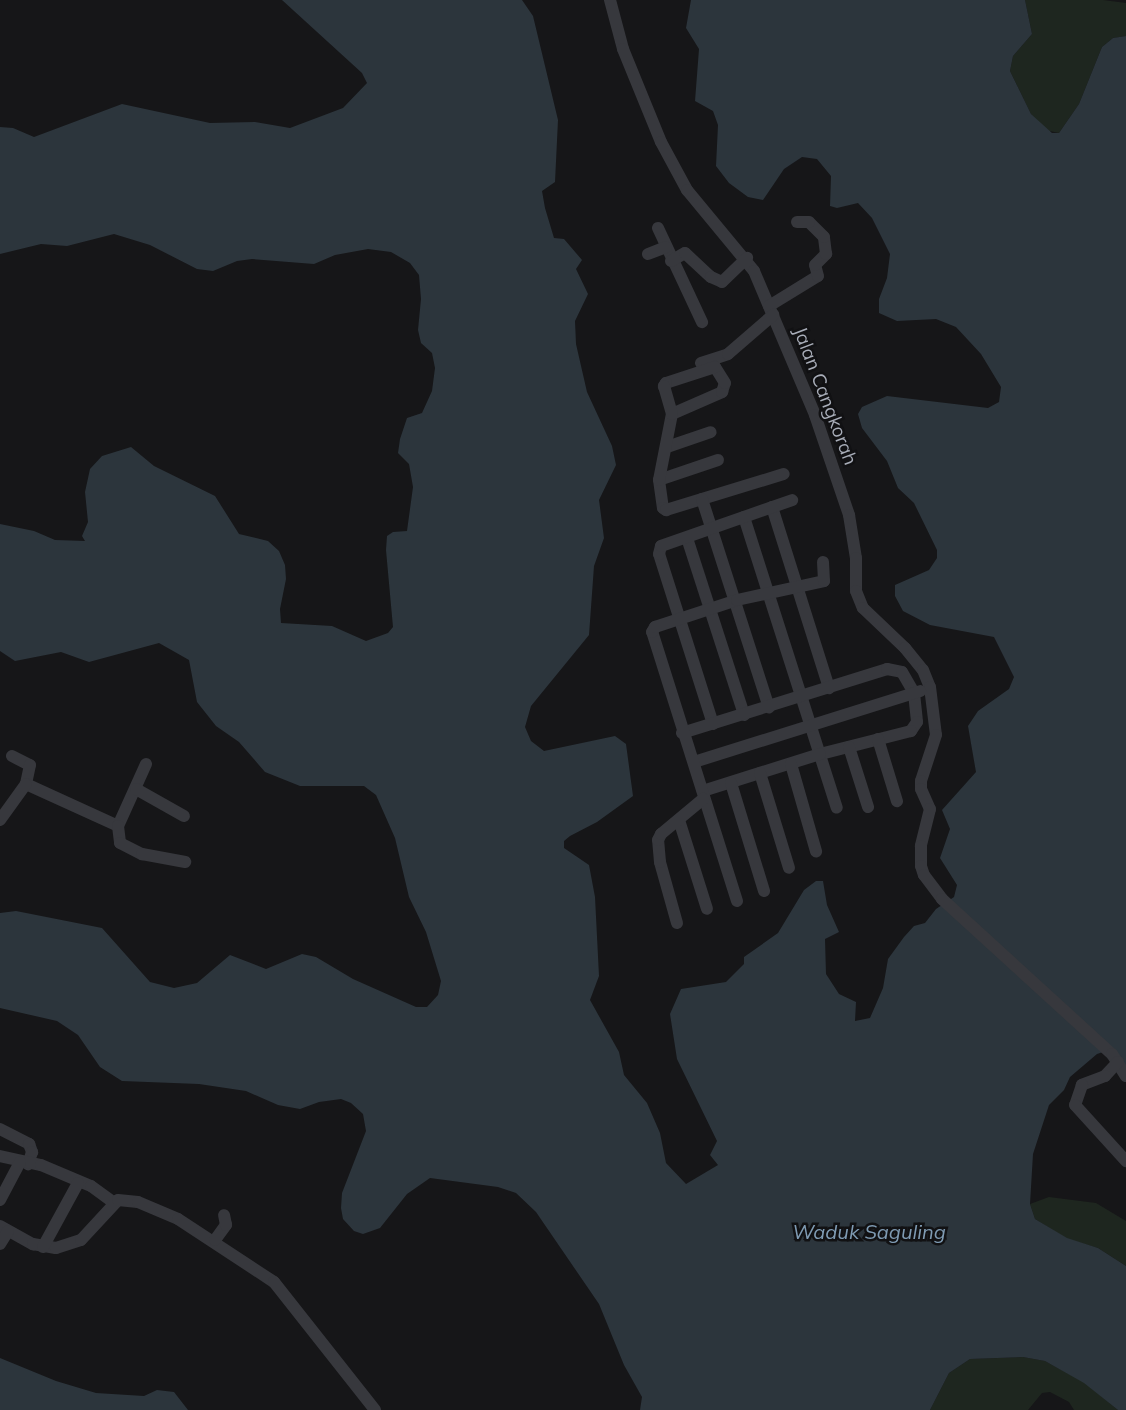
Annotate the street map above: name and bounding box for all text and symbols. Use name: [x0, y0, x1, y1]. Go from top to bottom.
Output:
street label: Jalan Cangkorah: [788, 324, 862, 468]
water label: Waduk Saguling: [792, 1219, 946, 1243]

